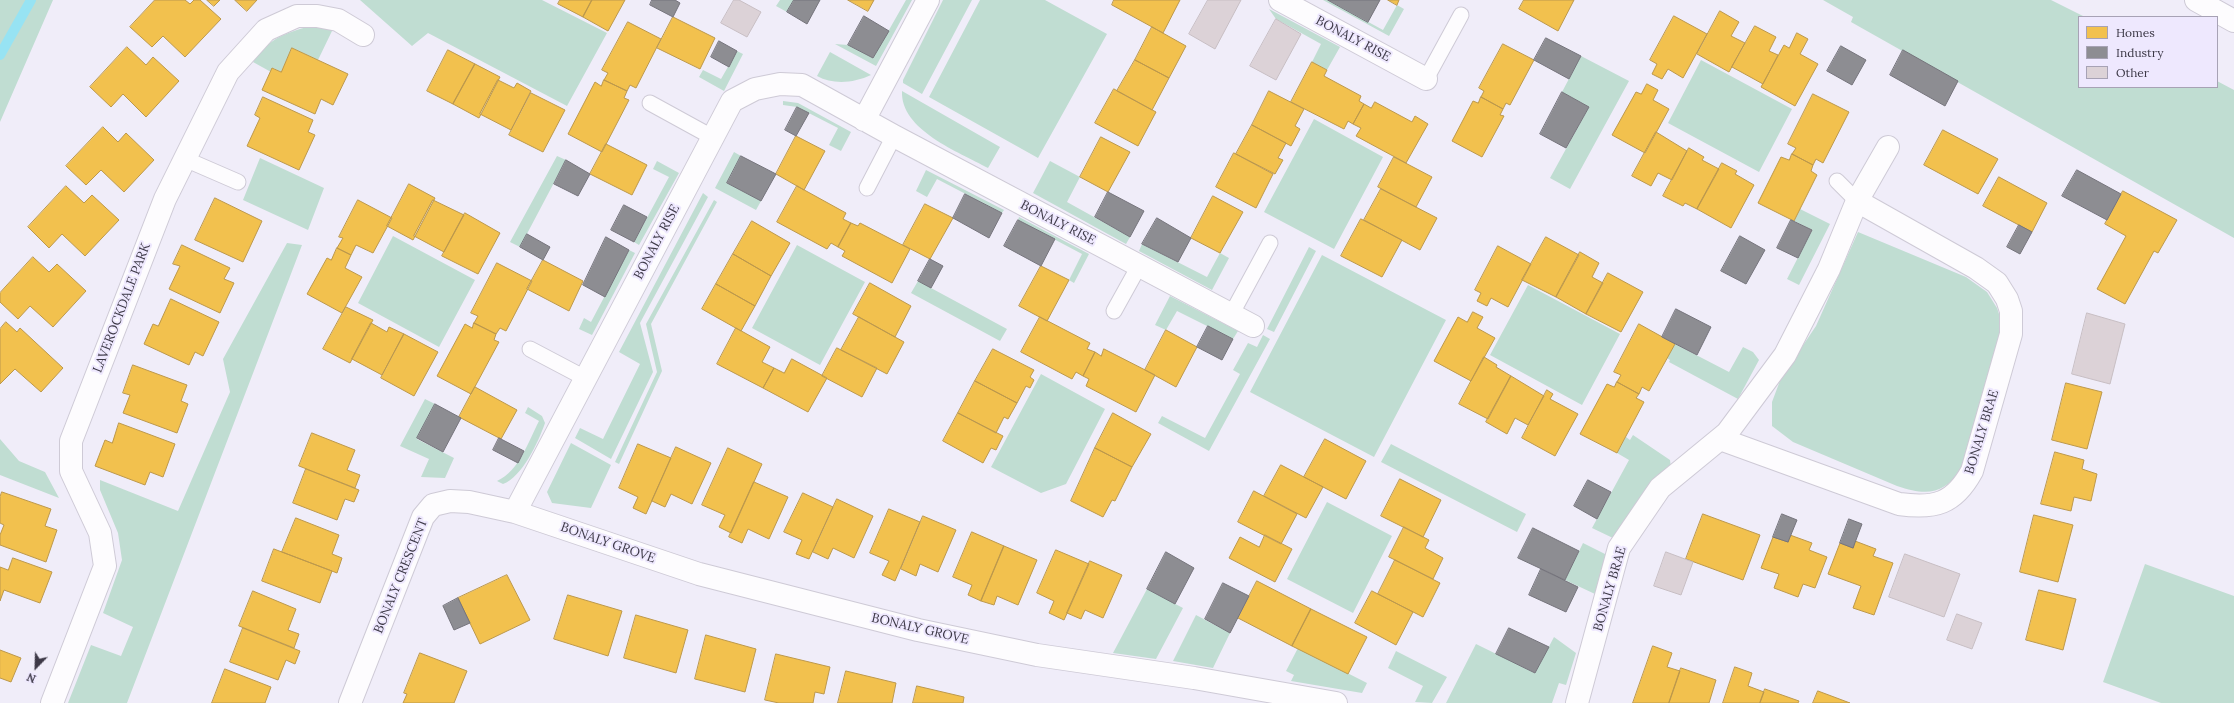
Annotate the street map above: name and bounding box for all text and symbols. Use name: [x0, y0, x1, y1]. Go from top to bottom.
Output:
street label: BONALY RISE: [1313, 13, 1393, 65]
legend: [2078, 16, 2218, 88]
text: Homes: [2116, 25, 2155, 40]
text: Industry: [2116, 45, 2163, 60]
text: Other: [2116, 65, 2149, 80]
street label: BONALY RISE: [1018, 197, 1098, 249]
street label: BONALY RISE: [631, 202, 683, 282]
street label: LAVEROCKDALE PARK: [90, 241, 154, 375]
street label: BONALY BRAE: [1962, 388, 2002, 476]
street label: BONALY CRESCENT: [371, 516, 431, 636]
street label: BONALY GROVE: [559, 519, 657, 567]
street label: BONALY BRAE: [1590, 545, 1630, 633]
street label: BONALY GROVE: [870, 610, 970, 648]
north arrow: [16, 647, 56, 687]
text: N: [25, 670, 38, 686]

